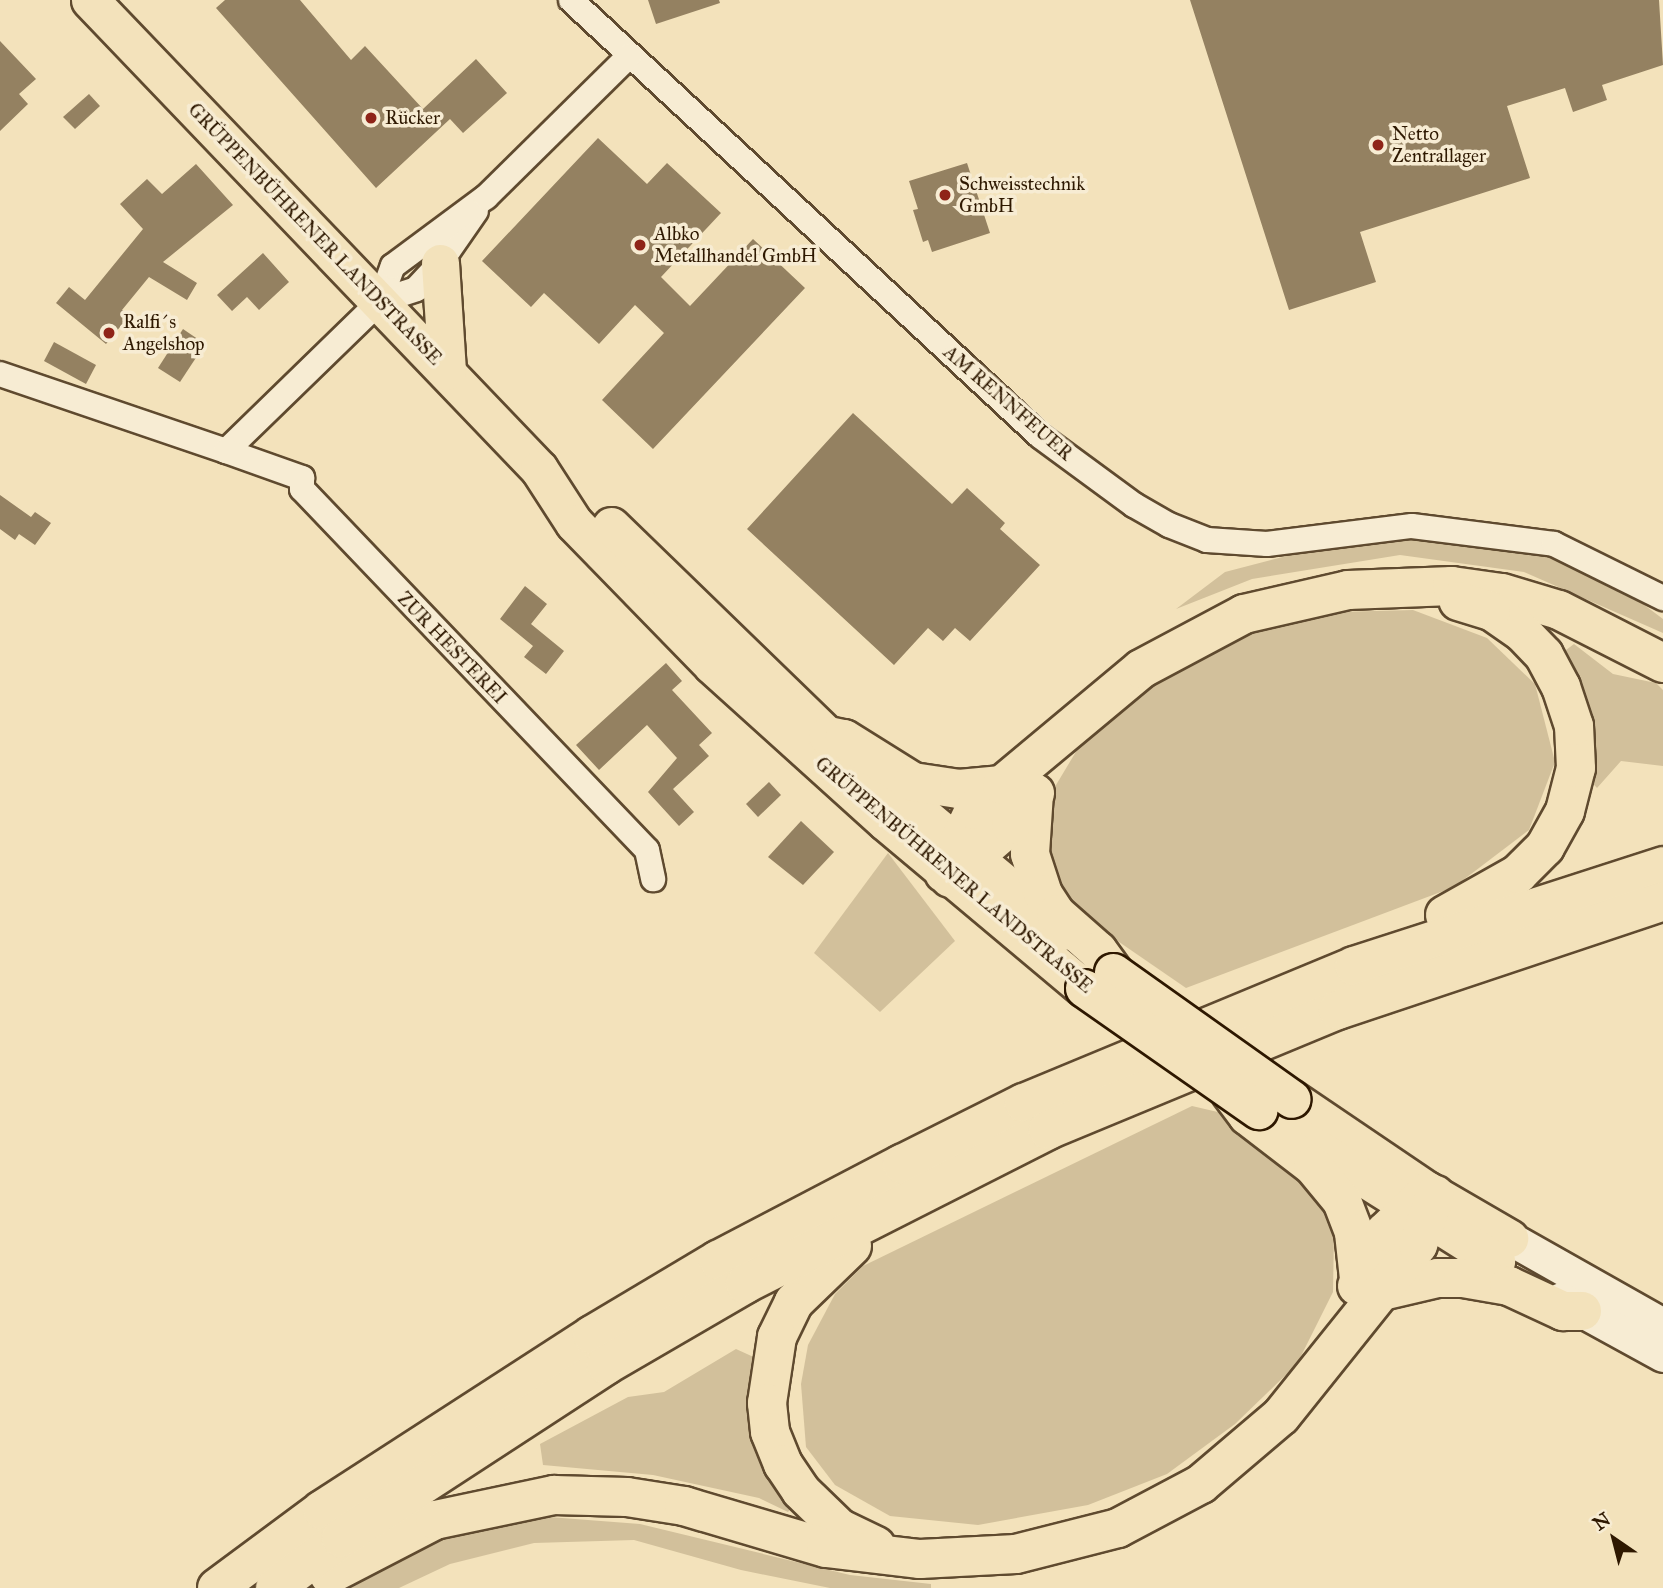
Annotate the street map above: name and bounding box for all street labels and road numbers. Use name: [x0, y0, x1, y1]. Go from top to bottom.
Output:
street label: GRÜPPENBÜHRENER LANDSTRASSE: [183, 98, 447, 370]
street label: AM RENNFEUER: [939, 341, 1077, 465]
street label: ZUR HESTEREI: [393, 587, 511, 709]
street label: GRÜPPENBÜHRENER LANDSTRASSE: [811, 752, 1097, 998]

